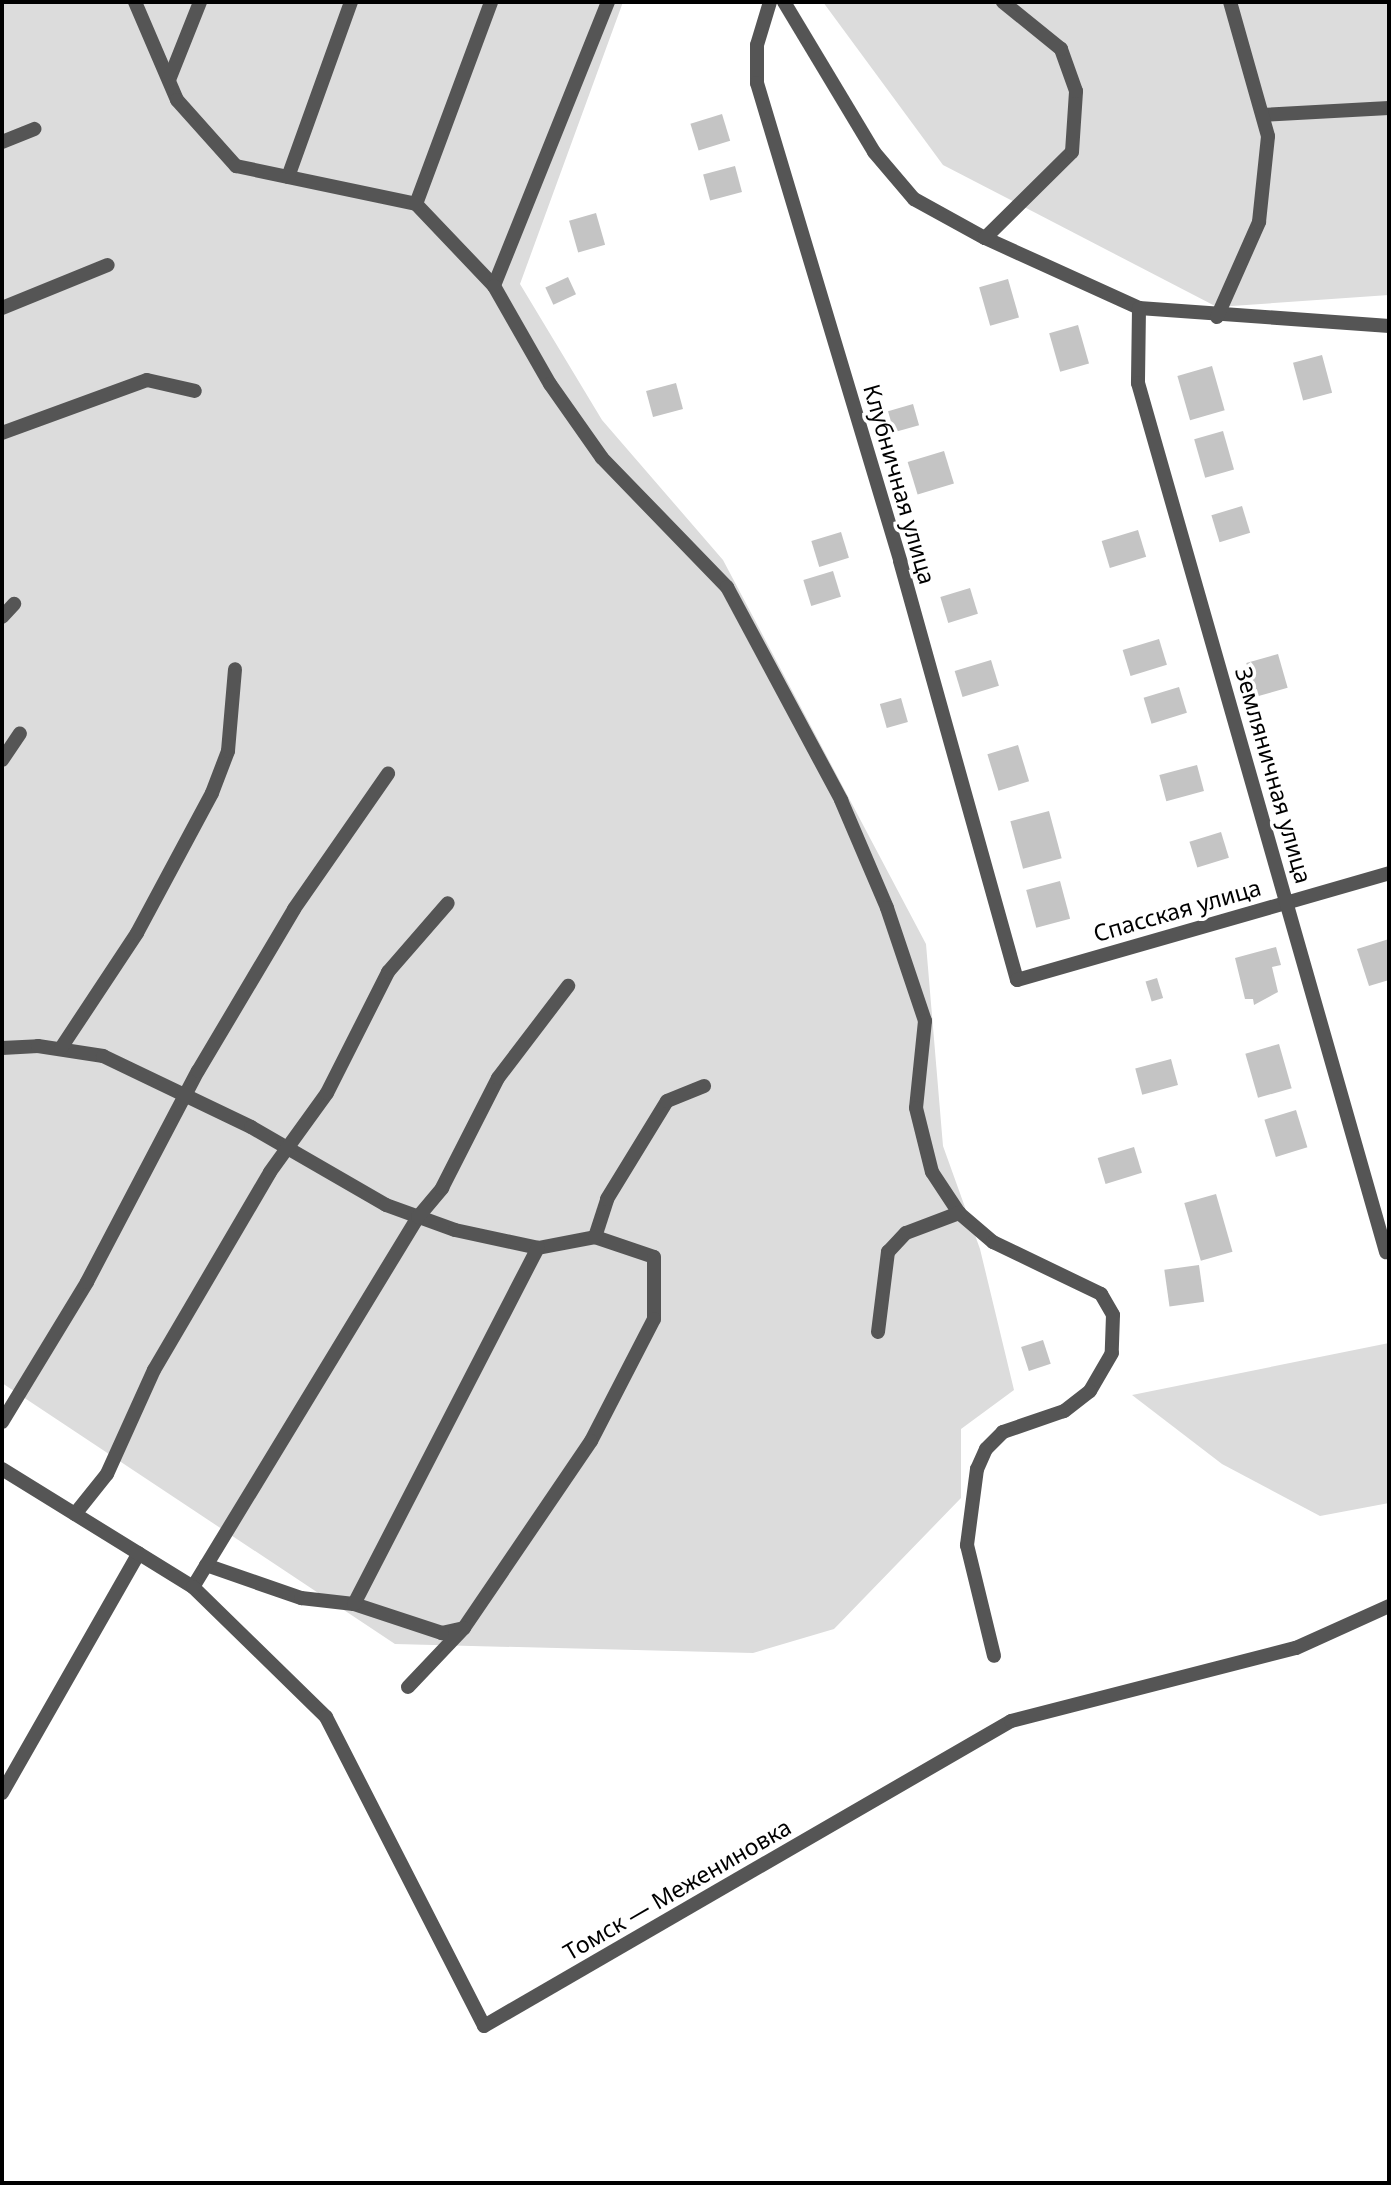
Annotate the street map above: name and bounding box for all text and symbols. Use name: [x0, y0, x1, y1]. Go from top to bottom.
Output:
street label: Клубничная улица: [858, 381, 942, 587]
street label: Земляничная улица: [1230, 664, 1318, 886]
street label: Спасская улица: [1090, 873, 1264, 947]
street label: Томск — Межениновка: [558, 1813, 796, 1965]

